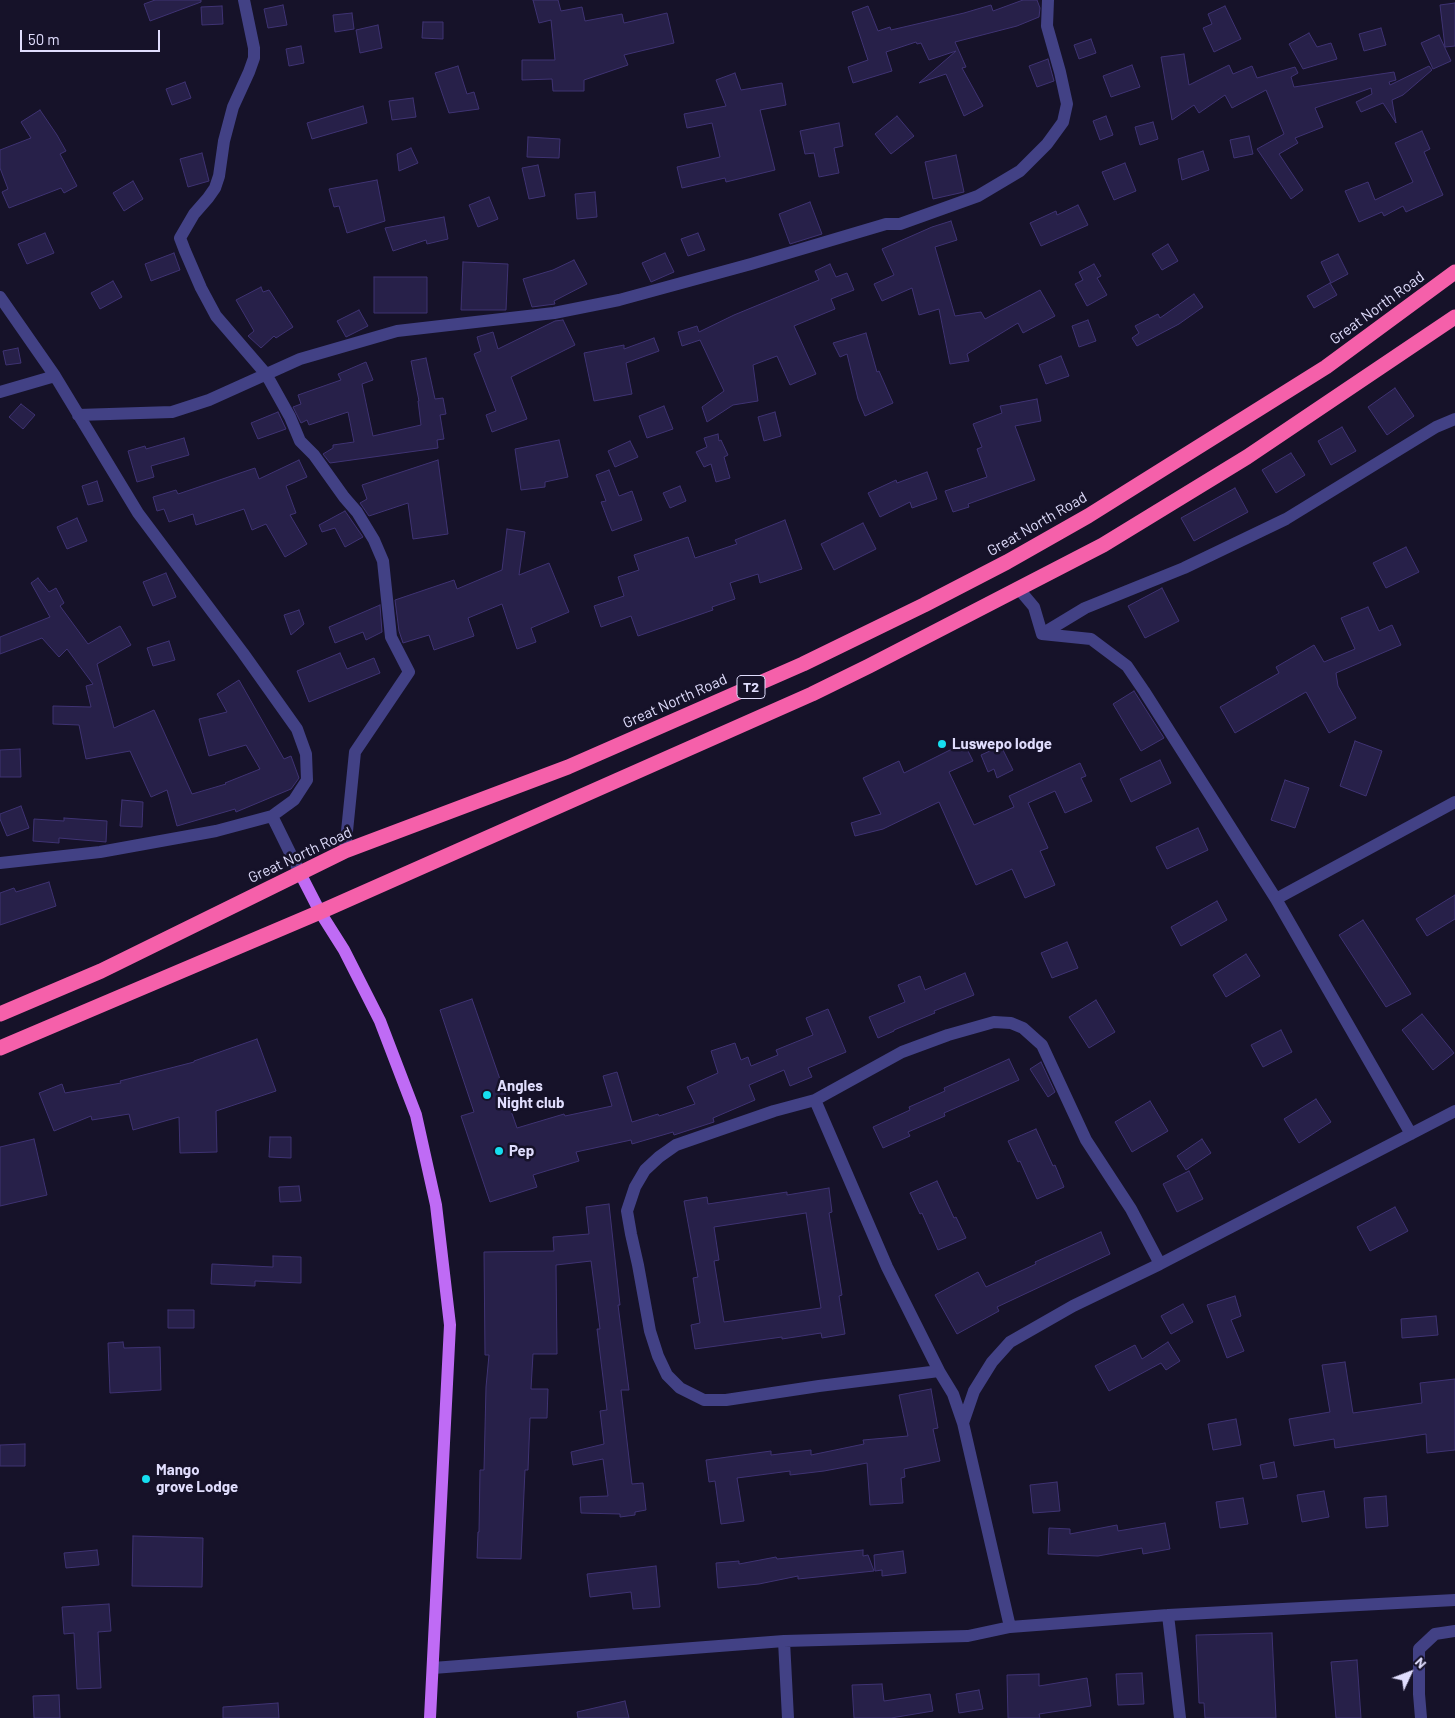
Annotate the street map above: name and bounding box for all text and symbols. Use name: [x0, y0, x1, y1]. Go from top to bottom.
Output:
scale bar: [22, 20, 162, 52]
text: 50 m: [28, 30, 60, 48]
street label: Great North Road: [1326, 268, 1428, 348]
street label: Great North Road: [984, 488, 1090, 560]
street label: Great North Road: [620, 670, 730, 732]
road number: T2: [737, 676, 765, 699]
place label: Luswepo lodge: [952, 735, 1052, 753]
marker: Luswepo lodge: [936, 738, 948, 750]
street label: Great North Road: [245, 823, 355, 887]
place label: Angles Night club: [497, 1077, 564, 1112]
marker: Angles Night club: [481, 1089, 493, 1101]
place label: Pep: [509, 1142, 534, 1160]
marker: Pep: [493, 1145, 505, 1157]
place label: Mango grove Lodge: [156, 1461, 238, 1496]
marker: Mango grove Lodge: [140, 1473, 152, 1485]
north arrow: [1385, 1648, 1435, 1698]
text: N: [1412, 1653, 1431, 1672]

